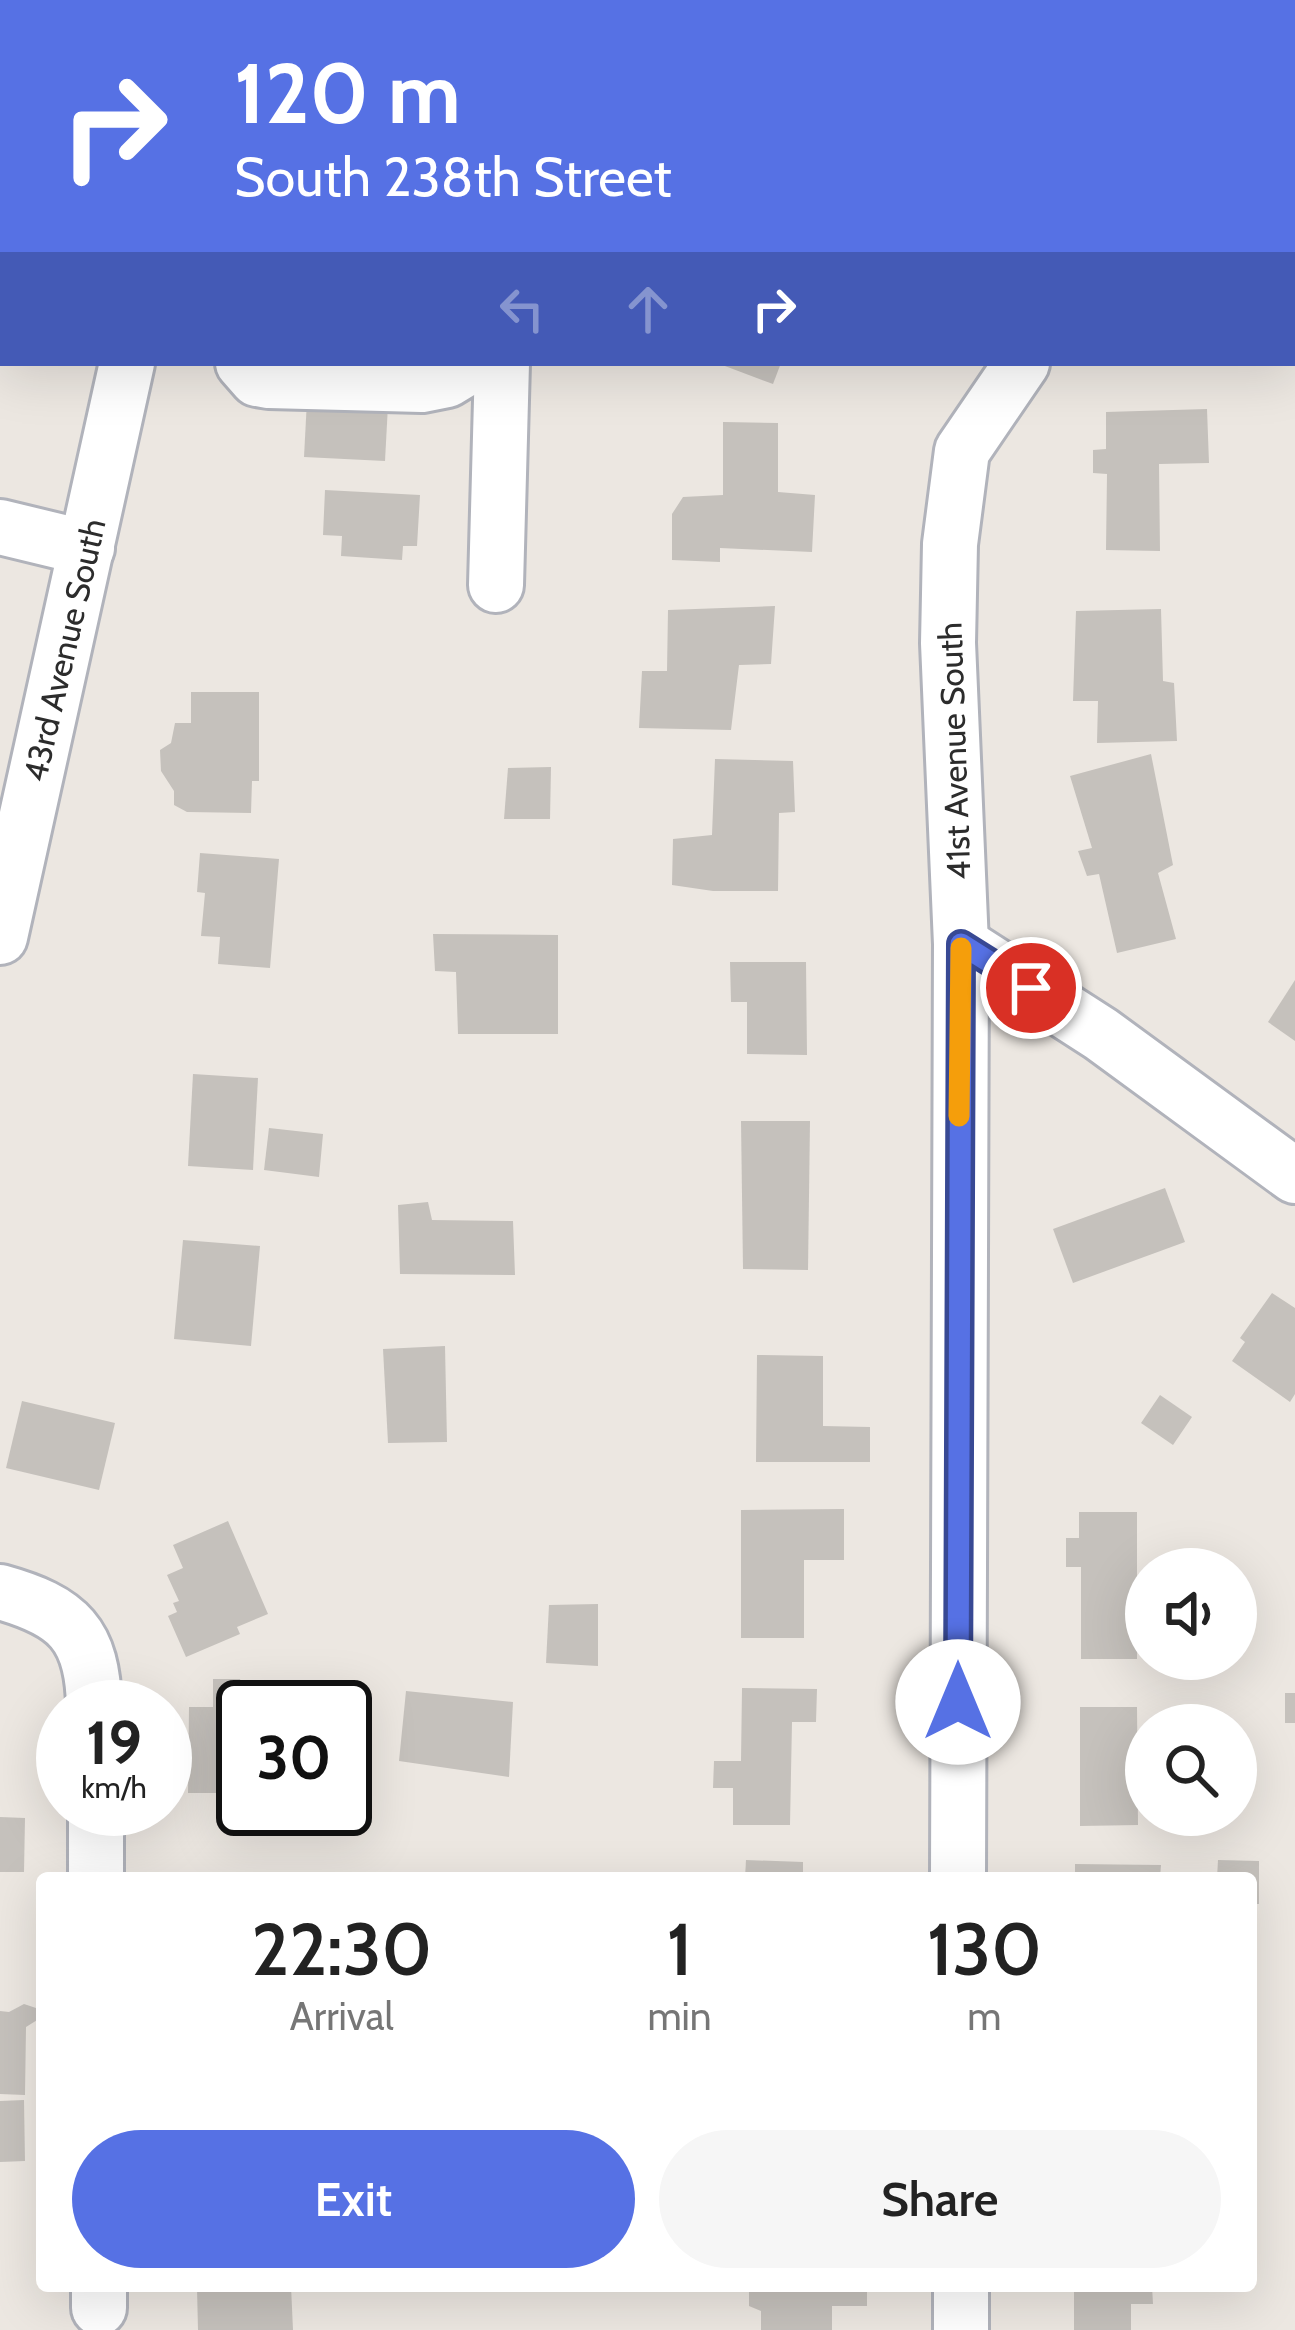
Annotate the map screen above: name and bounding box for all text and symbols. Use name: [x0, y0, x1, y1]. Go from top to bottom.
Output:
text: 120 m: [234, 42, 461, 144]
icon: right: [36, 48, 192, 204]
text: South 238th Street: [234, 144, 672, 210]
icon: left: [489, 276, 555, 342]
icon: ahead: [615, 276, 681, 342]
icon: right: [741, 276, 807, 342]
street label: 43rd Avenue South: [14, 515, 114, 785]
street label: 41st Avenue South: [930, 621, 978, 881]
pin: [980, 937, 1082, 1039]
icon: arrive: [998, 955, 1064, 1021]
map controls: [1125, 1548, 1257, 1836]
button: sound: [1125, 1548, 1257, 1680]
position arrow: [895, 1639, 1021, 1765]
speed limit sign: 30: [216, 1680, 372, 1836]
button: search: [1125, 1704, 1257, 1836]
text: 19: [86, 1706, 142, 1779]
text: km/h: [81, 1769, 147, 1806]
text: 22:30: [251, 1906, 432, 1993]
text: 1: [667, 1906, 692, 1993]
text: 130: [927, 1906, 1042, 1993]
text: Arrival: [290, 1992, 394, 2040]
text: min: [647, 1992, 712, 2040]
text: m: [967, 1992, 1001, 2040]
button: Exit: [72, 2130, 635, 2268]
button: Share: [659, 2130, 1221, 2268]

